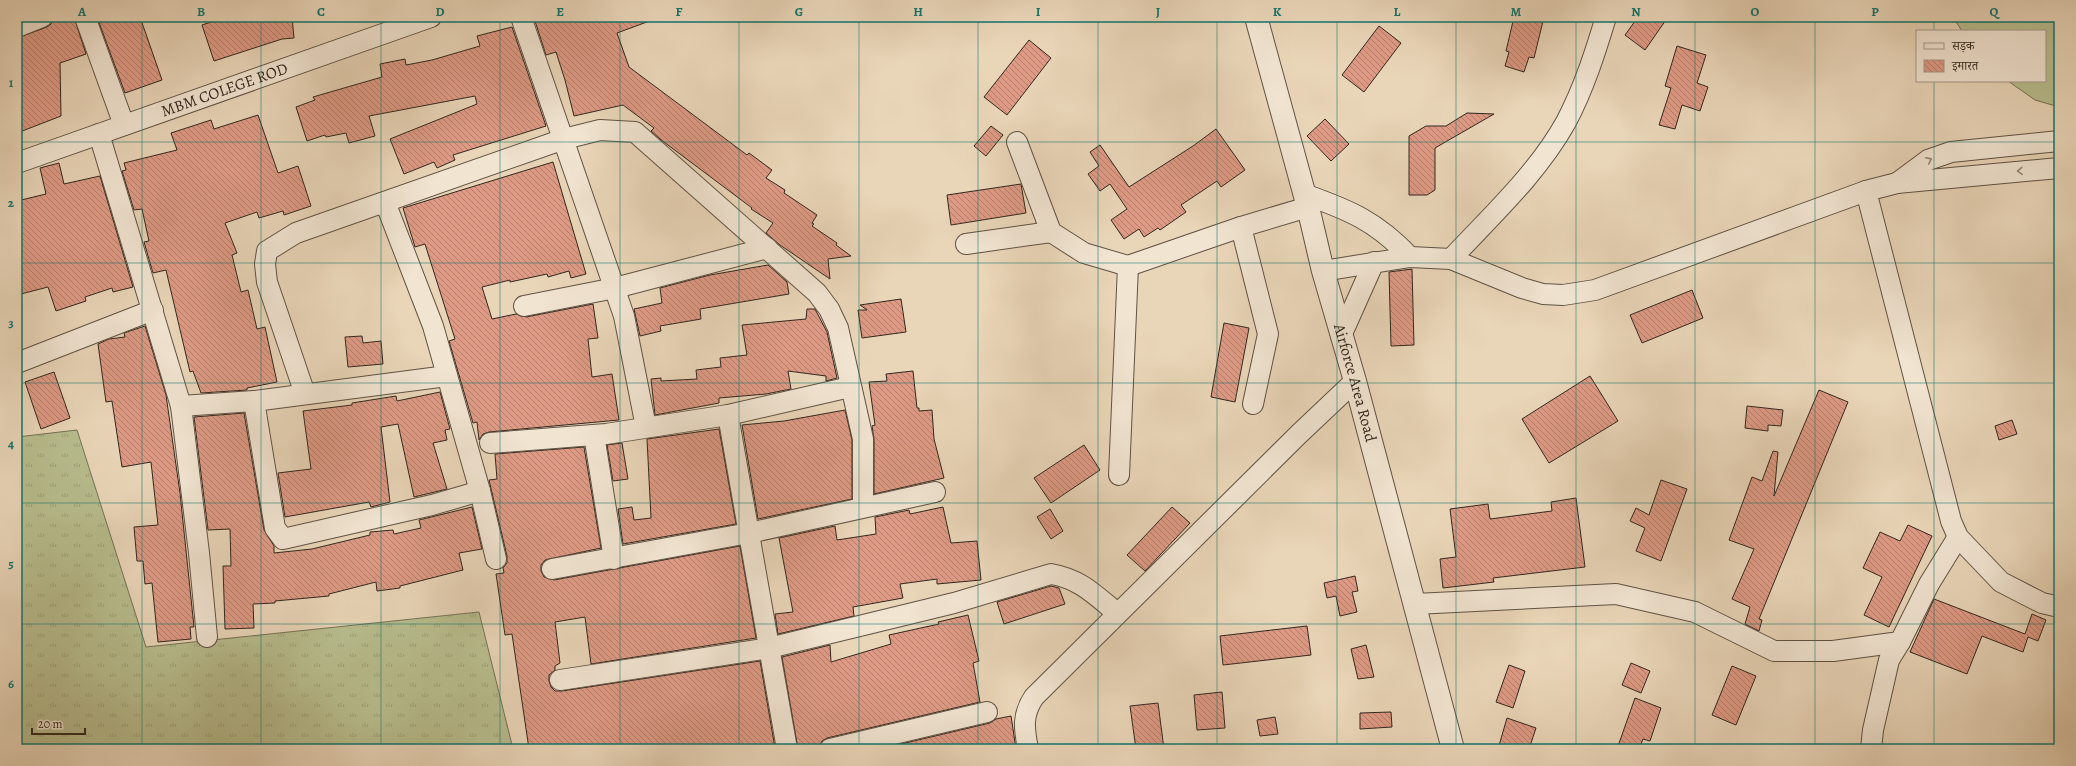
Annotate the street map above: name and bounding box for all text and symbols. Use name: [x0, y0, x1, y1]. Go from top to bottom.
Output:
text: A: [77, 3, 87, 20]
text: B: [197, 3, 205, 20]
text: C: [317, 3, 325, 20]
text: D: [435, 3, 445, 20]
text: E: [556, 3, 564, 20]
text: F: [676, 3, 683, 20]
text: G: [795, 3, 803, 20]
text: H: [913, 3, 923, 20]
text: I: [1036, 3, 1041, 20]
text: J: [1156, 3, 1160, 20]
text: K: [1273, 3, 1282, 20]
text: L: [1394, 3, 1401, 20]
text: M: [1511, 3, 1522, 20]
text: N: [1631, 3, 1641, 20]
text: O: [1751, 3, 1760, 20]
text: P: [1871, 3, 1879, 20]
text: Q: [1990, 3, 2001, 20]
legend: [1916, 30, 2046, 82]
text: सड़क: [1951, 38, 1976, 54]
street label: MBM COLEGE ROD: [158, 57, 291, 122]
text: इमारत: [1951, 58, 1979, 74]
text: 1: [9, 74, 14, 91]
one-way arrow: [1925, 157, 1932, 165]
one-way arrow: [2017, 166, 2023, 175]
text: 2: [8, 194, 15, 211]
text: 3: [8, 314, 14, 331]
street label: Airforce Area Road: [1328, 320, 1382, 445]
text: 4: [8, 435, 14, 452]
text: 5: [8, 555, 14, 572]
text: 6: [8, 675, 14, 692]
scale bar: [32, 710, 85, 736]
text: 20 m: [38, 716, 62, 732]

